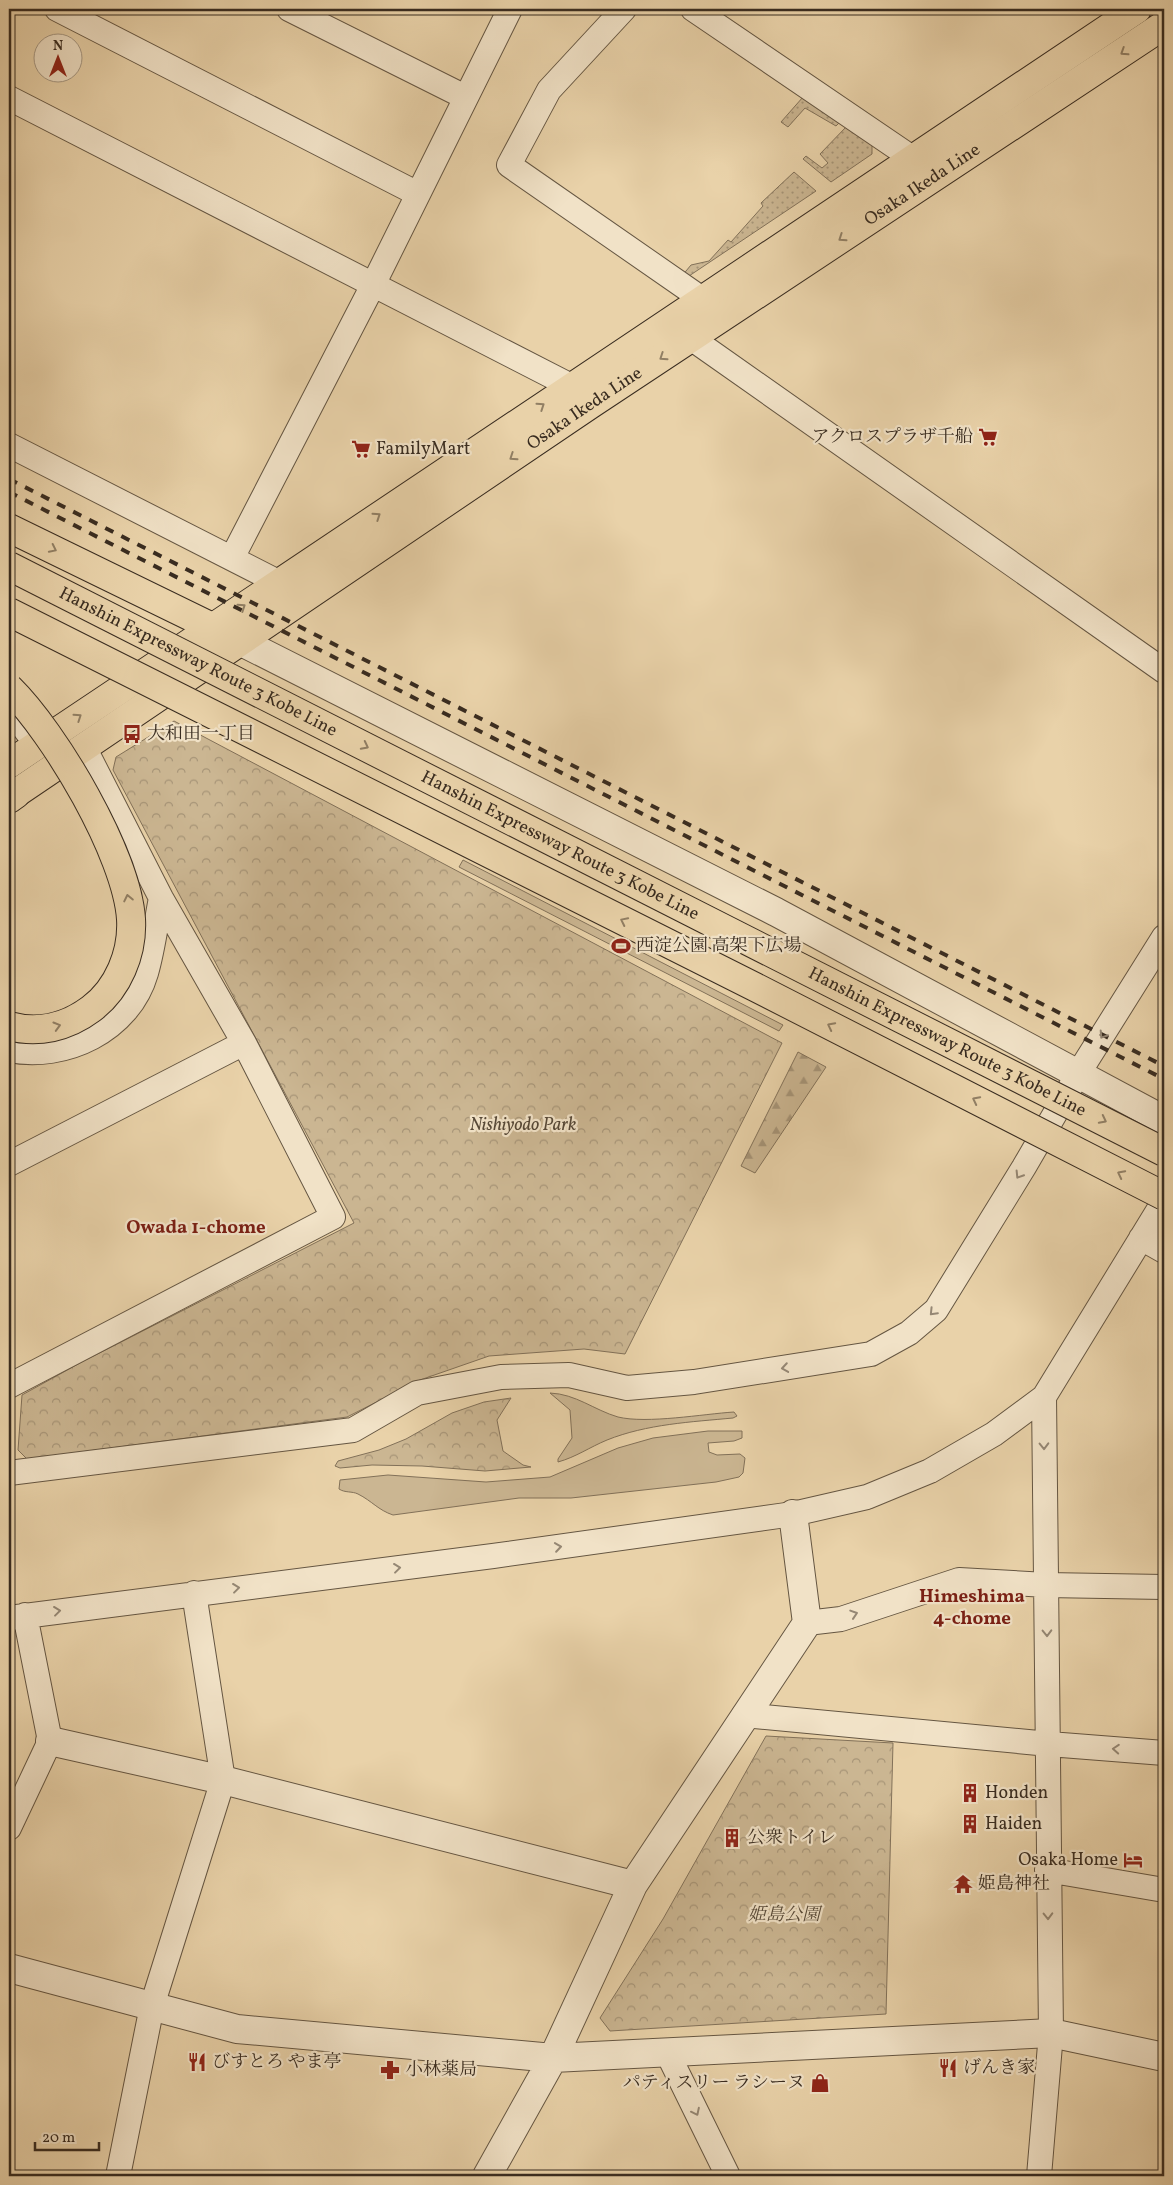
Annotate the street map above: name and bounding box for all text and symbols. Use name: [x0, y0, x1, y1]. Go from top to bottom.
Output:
north arrow: [32, 32, 82, 82]
text: N: [53, 37, 63, 56]
one-way arrow: [1120, 45, 1129, 55]
street label: Osaka Ikeda Line: [859, 137, 985, 232]
one-way arrow: [838, 232, 848, 241]
one-way arrow: [659, 350, 668, 360]
street label: Osaka Ikeda Line: [522, 361, 647, 456]
one-way arrow: [535, 403, 545, 412]
place label: アクロスプラザ千船: [812, 425, 973, 450]
supermarket icon: アクロスプラザ千船: [977, 426, 999, 448]
place label: FamilyMart: [376, 437, 470, 462]
supermarket icon: FamilyMart: [350, 438, 372, 460]
one-way arrow: [510, 451, 519, 460]
one-way arrow: [371, 513, 381, 522]
one-way arrow: [47, 543, 56, 553]
street label: Hanshin Expressway Route 3 Kobe Line: [55, 581, 341, 743]
one-way arrow: [236, 604, 246, 613]
one-way arrow: [73, 714, 82, 723]
place label: 大和田一丁目: [147, 722, 255, 747]
bus stop icon: 大和田一丁目: [121, 723, 143, 745]
one-way arrow: [359, 740, 368, 750]
street label: Hanshin Expressway Route 3 Kobe Line: [417, 765, 704, 927]
one-way arrow: [123, 893, 134, 902]
one-way arrow: [620, 917, 629, 928]
place label: 西淀公園 高架下広場: [636, 934, 802, 959]
sports icon: 西淀公園 高架下広場: [610, 935, 632, 957]
street label: Hanshin Expressway Route 3 Kobe Line: [804, 961, 1091, 1123]
one-way arrow: [52, 1021, 60, 1031]
one-way arrow: [828, 1022, 837, 1032]
one-way arrow: [1100, 1030, 1109, 1039]
one-way arrow: [972, 1096, 981, 1106]
park label: Nishiyodo Park: [470, 1113, 576, 1138]
one-way arrow: [1097, 1114, 1106, 1124]
one-way arrow: [1016, 1169, 1026, 1178]
one-way arrow: [1117, 1170, 1126, 1180]
district label: Owada 1-chome: [126, 1215, 266, 1241]
one-way arrow: [930, 1306, 939, 1315]
one-way arrow: [781, 1362, 790, 1372]
one-way arrow: [1039, 1442, 1050, 1450]
one-way arrow: [554, 1542, 562, 1552]
one-way arrow: [393, 1563, 401, 1574]
one-way arrow: [232, 1583, 240, 1594]
district label: Himeshima 4-chome: [919, 1584, 1025, 1632]
one-way arrow: [53, 1606, 61, 1617]
one-way arrow: [850, 1610, 858, 1620]
one-way arrow: [1042, 1630, 1052, 1638]
one-way arrow: [1111, 1744, 1119, 1755]
place label: Honden: [985, 1781, 1049, 1806]
building icon: Honden: [959, 1782, 981, 1804]
place label: Haiden: [985, 1812, 1043, 1837]
building icon: Haiden: [959, 1813, 981, 1835]
place label: 公衆トイレ: [747, 1826, 836, 1851]
building icon: 公衆トイレ: [721, 1827, 743, 1849]
place label: Osaka Home: [1018, 1848, 1118, 1873]
hotel icon: Osaka Home: [1122, 1849, 1144, 1871]
place label: 姫島神社: [978, 1872, 1050, 1897]
temple icon: 姫島神社: [952, 1873, 974, 1895]
park label: 姫島公園: [748, 1903, 823, 1928]
one-way arrow: [1043, 1912, 1054, 1920]
place label: びすとろ やま亭: [212, 2050, 342, 2075]
restaurant icon: びすとろ やま亭: [186, 2051, 208, 2073]
place label: げんき家: [963, 2056, 1035, 2081]
restaurant icon: げんき家: [937, 2057, 959, 2079]
place label: 小林薬局: [405, 2058, 477, 2083]
pharmacy icon: 小林薬局: [379, 2059, 401, 2081]
place label: パティスリー ラシーヌ: [623, 2071, 805, 2096]
shop icon: パティスリー ラシーヌ: [809, 2072, 831, 2094]
one-way arrow: [690, 2106, 700, 2115]
scale bar: [35, 2120, 99, 2152]
text: 20 m: [42, 2128, 75, 2149]

